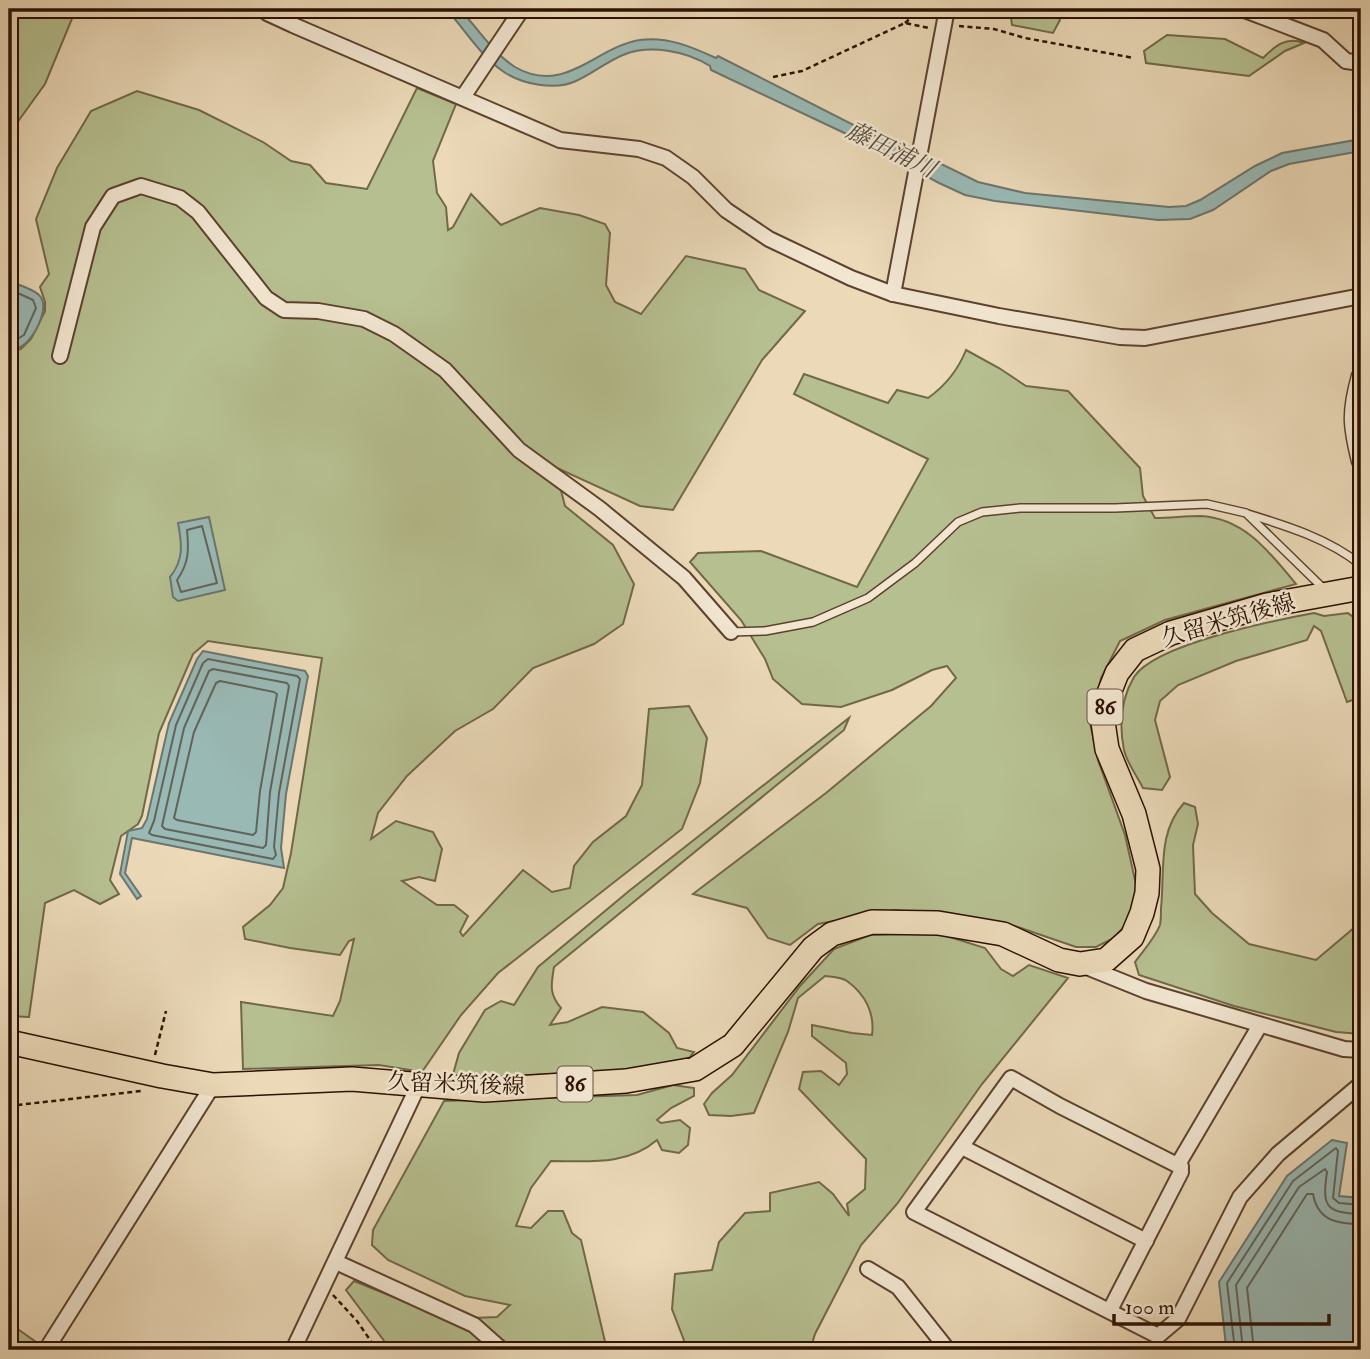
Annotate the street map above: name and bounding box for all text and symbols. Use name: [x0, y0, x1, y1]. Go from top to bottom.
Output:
water label: 藤田浦川: [841, 115, 944, 186]
street label: 久留米筑後線: [1158, 587, 1298, 653]
road number: 86: [1088, 690, 1122, 724]
road number: 86: [558, 1066, 592, 1102]
street label: 久留米筑後線: [387, 1067, 525, 1101]
scale bar: [1114, 1282, 1330, 1326]
text: 100 m: [1125, 1294, 1175, 1321]

